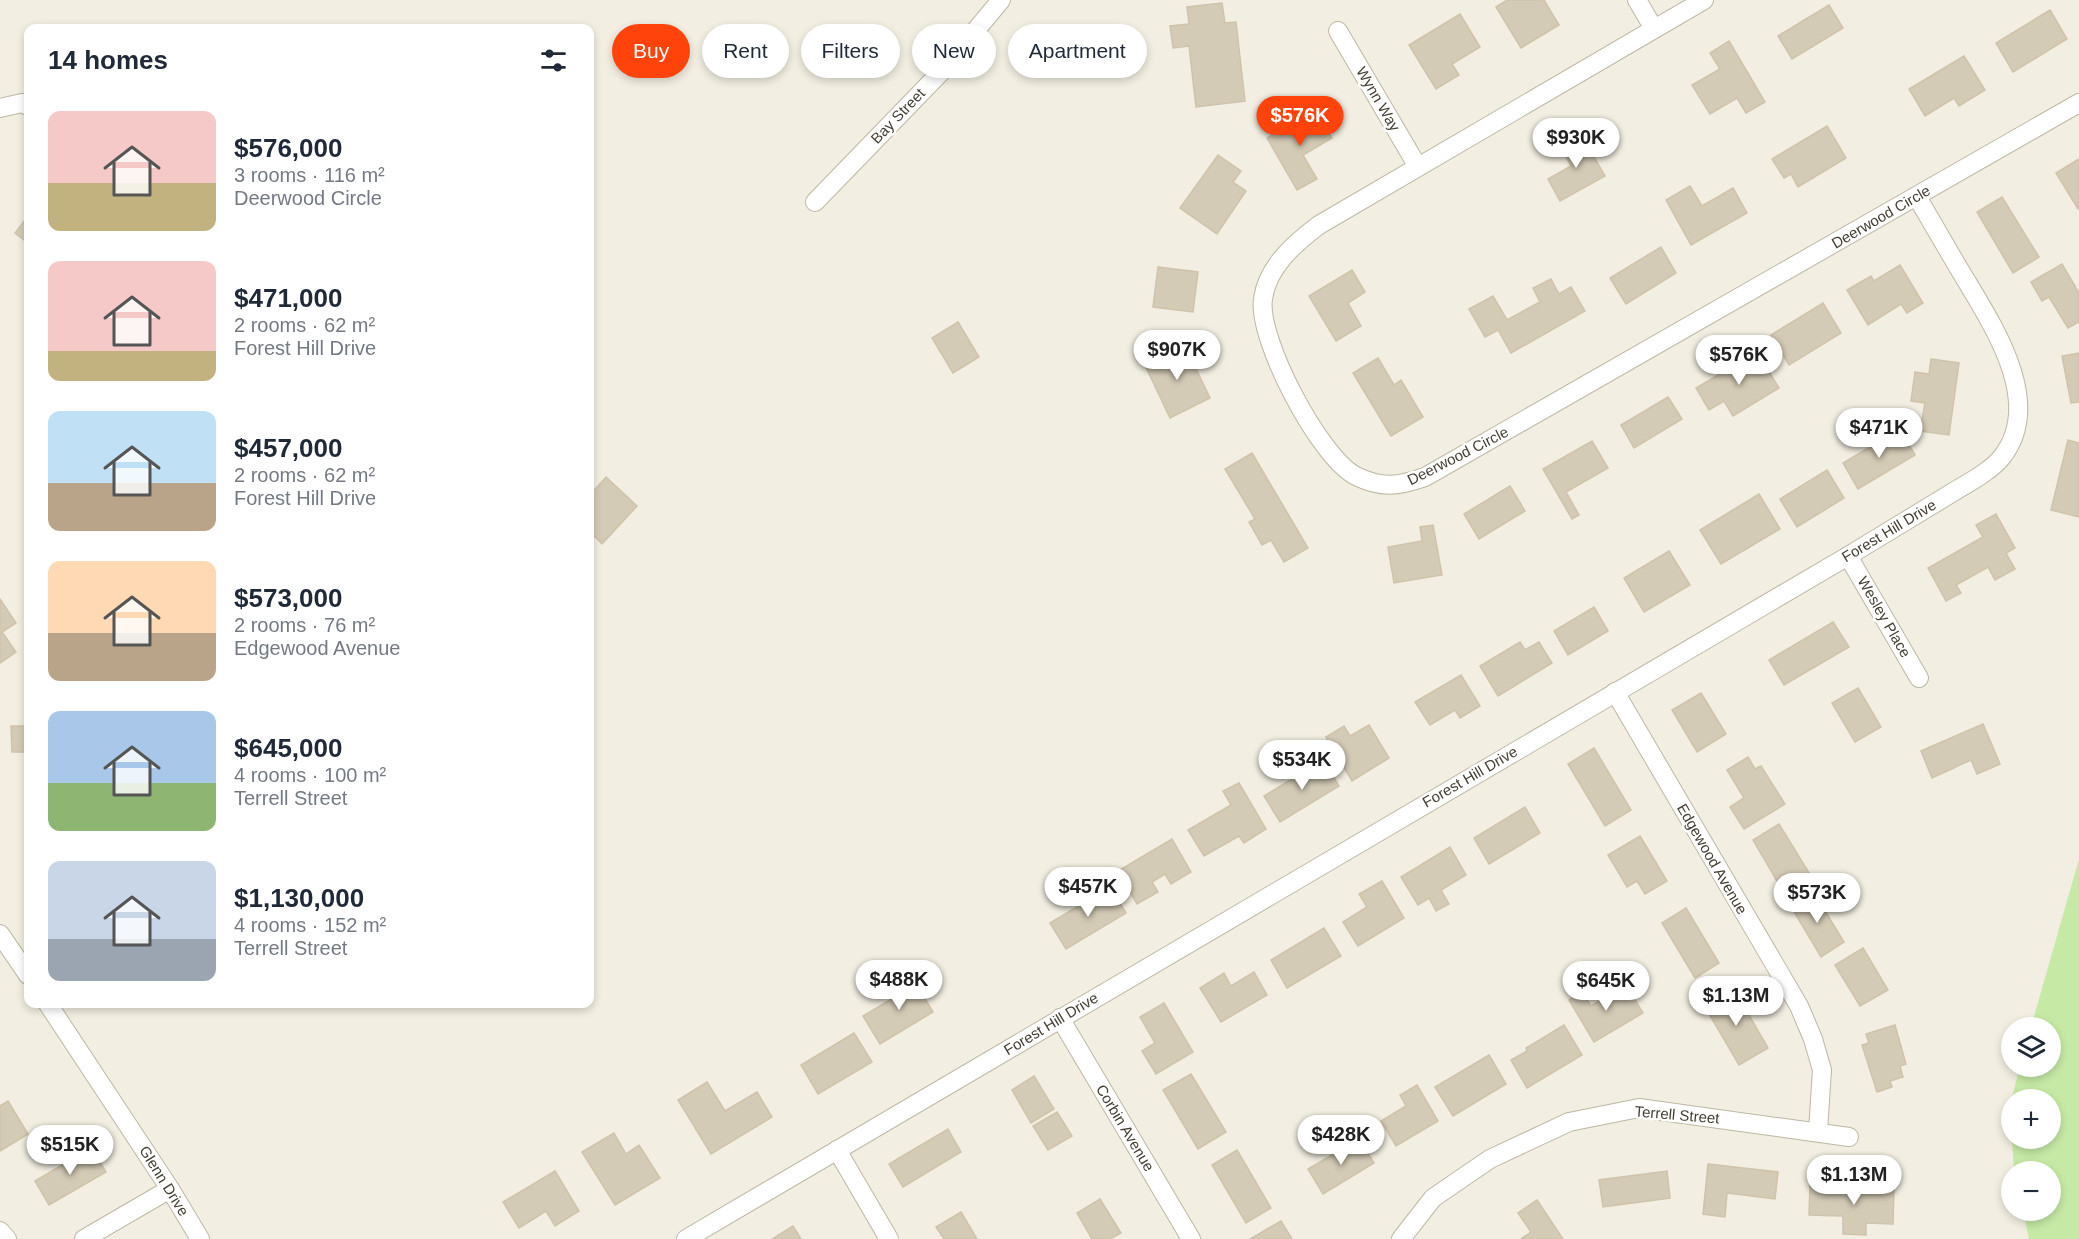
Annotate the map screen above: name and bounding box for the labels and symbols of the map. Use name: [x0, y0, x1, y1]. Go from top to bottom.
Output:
street label: Wynn Way: [1353, 63, 1404, 135]
street label: Bay Street: [867, 84, 929, 147]
pin: $576K: [1258, 96, 1342, 147]
pin: $930K: [1534, 118, 1618, 169]
street label: Deerwood Circle: [1828, 181, 1933, 252]
pin: $907K: [1135, 330, 1219, 381]
pin: $576K: [1697, 335, 1781, 386]
pin: $471K: [1837, 408, 1921, 459]
street label: Deerwood Circle: [1405, 423, 1511, 488]
street label: Forest Hill Drive: [1839, 496, 1939, 565]
street label: Wesley Place: [1854, 573, 1914, 660]
pin: $534K: [1260, 740, 1344, 791]
street label: Forest Hill Drive: [1419, 743, 1520, 811]
street label: Edgewood Avenue: [1674, 800, 1751, 917]
pin: $457K: [1046, 867, 1130, 918]
pin: $573K: [1775, 873, 1859, 924]
pin: $488K: [857, 960, 941, 1011]
pin: $645K: [1564, 961, 1648, 1012]
pin: $1.13M: [1687, 976, 1785, 1027]
street label: Forest Hill Drive: [1001, 989, 1101, 1058]
street label: Corbin Avenue: [1093, 1081, 1158, 1174]
street label: Terrell Street: [1634, 1102, 1721, 1127]
pin: $428K: [1299, 1115, 1383, 1166]
pin: $515K: [28, 1125, 112, 1176]
street label: Glenn Drive: [136, 1143, 193, 1219]
pin: $1.13M: [1805, 1155, 1903, 1206]

